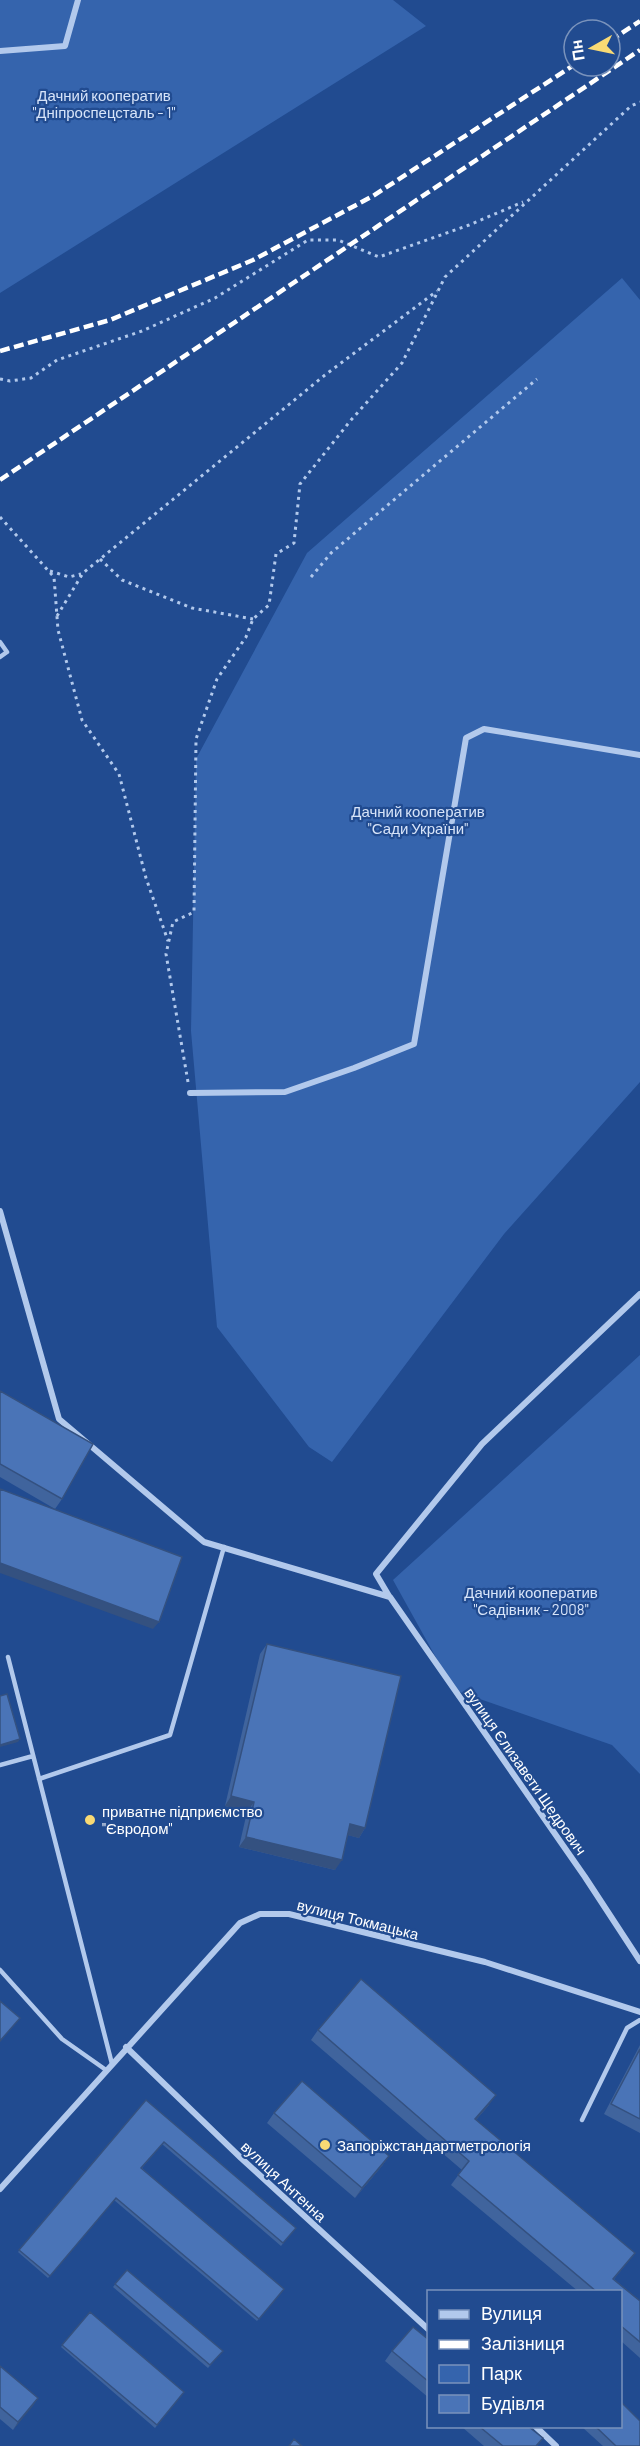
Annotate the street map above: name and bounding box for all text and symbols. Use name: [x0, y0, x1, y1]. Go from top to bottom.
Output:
north arrow: [562, 18, 622, 78]
text: Пн: [566, 38, 588, 62]
park label: Дачний кооператив "Дніпроспецсталь - 1": [32, 86, 176, 121]
park label: Дачний кооператив "Сади України": [351, 802, 485, 837]
park label: Дачний кооператив "Садівник - 2008": [464, 1583, 598, 1618]
street label: вулиця Єлизавети Щедрович: [461, 1684, 591, 1858]
place label: приватне підприємство "Євродом": [102, 1802, 263, 1837]
marker: приватне підприємство "Євродом": [83, 1813, 97, 1827]
street label: вулиця Токмацька: [295, 1895, 421, 1943]
place label: Запоріжстандартметрологія: [337, 2136, 531, 2154]
street label: вулиця Антенна: [238, 2137, 331, 2226]
marker: Запоріжстандартметрологія: [318, 2138, 332, 2152]
legend: [427, 2290, 622, 2428]
text: Вулиця: [481, 2302, 542, 2324]
text: Залізниця: [481, 2332, 565, 2354]
text: Парк: [481, 2362, 522, 2384]
text: Будівля: [481, 2392, 545, 2414]

